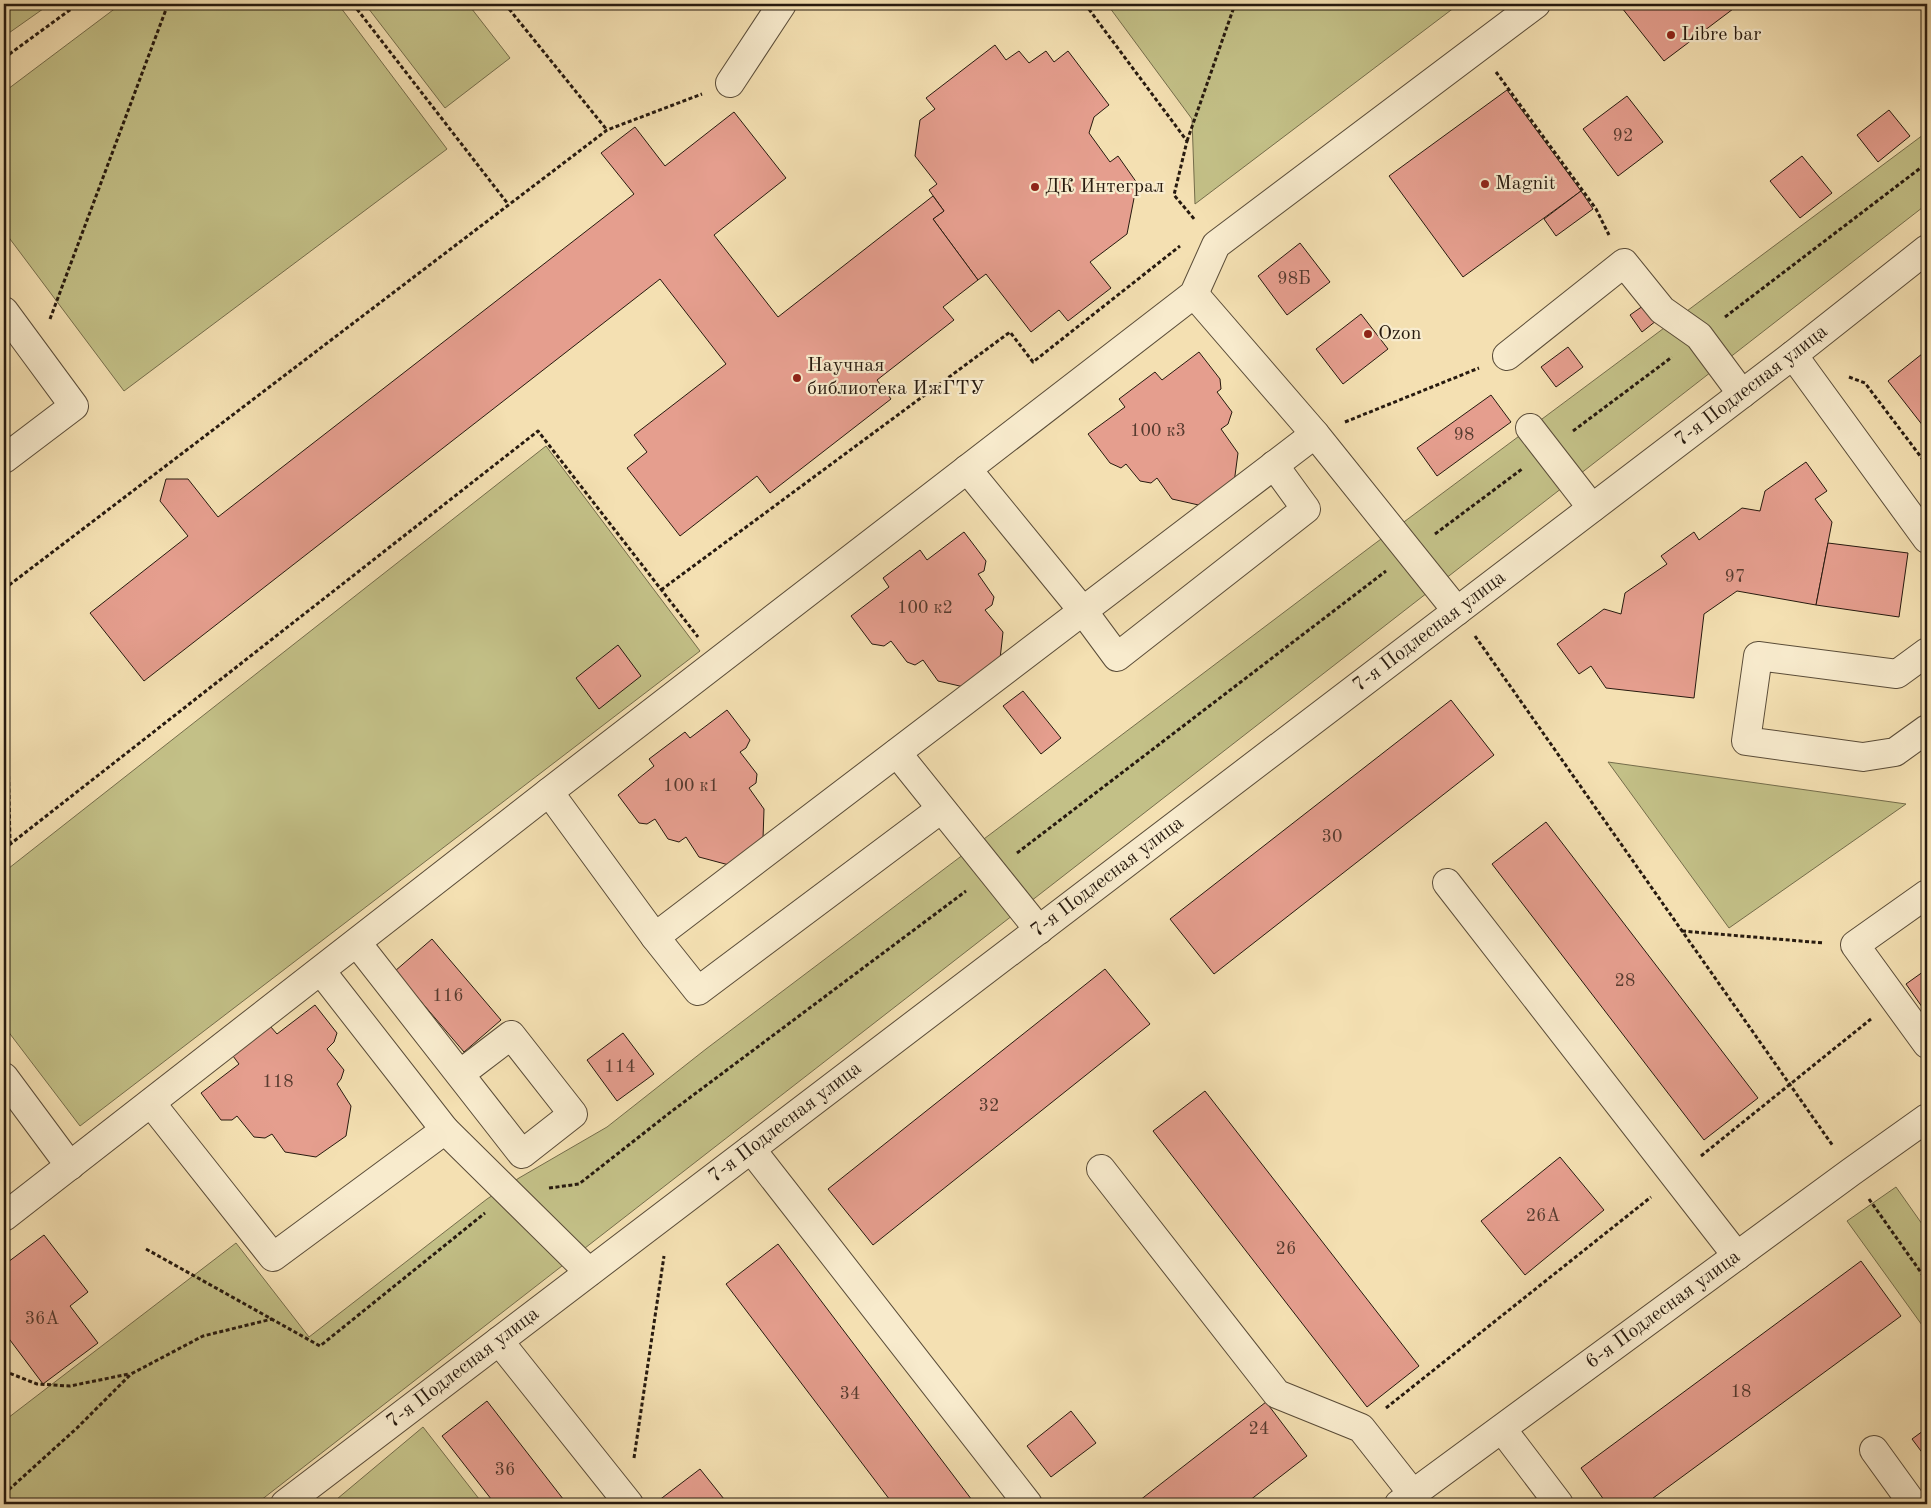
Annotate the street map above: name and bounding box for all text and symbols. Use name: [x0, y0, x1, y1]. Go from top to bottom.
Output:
place label: Libre bar: [1681, 25, 1761, 45]
marker: Libre bar: [1665, 29, 1677, 41]
house number: 92: [1613, 127, 1633, 145]
place label: Magnit: [1495, 174, 1556, 194]
place label: ДК Интеграл: [1045, 177, 1164, 197]
marker: Magnit: [1479, 178, 1491, 190]
marker: ДК Интеграл: [1029, 181, 1041, 193]
house number: 98Б: [1277, 270, 1311, 288]
street label: 7-я Подлесная улица: [1672, 322, 1832, 451]
place label: Ozon: [1378, 324, 1422, 344]
marker: Ozon: [1362, 328, 1374, 340]
place label: Научная библиотека ИжГТУ: [807, 356, 985, 399]
marker: Научная библиотека ИжГТУ: [791, 372, 803, 384]
house number: 100 к3: [1130, 422, 1186, 440]
house number: 98: [1454, 426, 1474, 444]
street label: 7-я Подлесная улица: [1350, 567, 1510, 696]
house number: 97: [1725, 568, 1745, 586]
house number: 100 к2: [897, 599, 953, 617]
house number: 100 к1: [663, 777, 719, 795]
street label: 7-я Подлесная улица: [1027, 813, 1188, 942]
house number: 30: [1322, 828, 1342, 846]
house number: 28: [1615, 972, 1635, 990]
house number: 116: [432, 987, 464, 1005]
house number: 114: [604, 1058, 636, 1076]
street label: 7-я Подлесная улица: [705, 1058, 865, 1187]
house number: 118: [262, 1073, 294, 1091]
house number: 32: [979, 1097, 999, 1115]
house number: 26А: [1526, 1207, 1561, 1225]
house number: 26: [1276, 1240, 1296, 1258]
street label: 6-я Подлесная улица: [1582, 1247, 1744, 1373]
street label: 7-я Подлесная улица: [383, 1304, 543, 1433]
house number: 36А: [25, 1310, 60, 1328]
house number: 18: [1731, 1383, 1751, 1401]
house number: 34: [840, 1385, 860, 1403]
house number: 24: [1249, 1420, 1269, 1438]
house number: 36: [495, 1461, 515, 1479]

